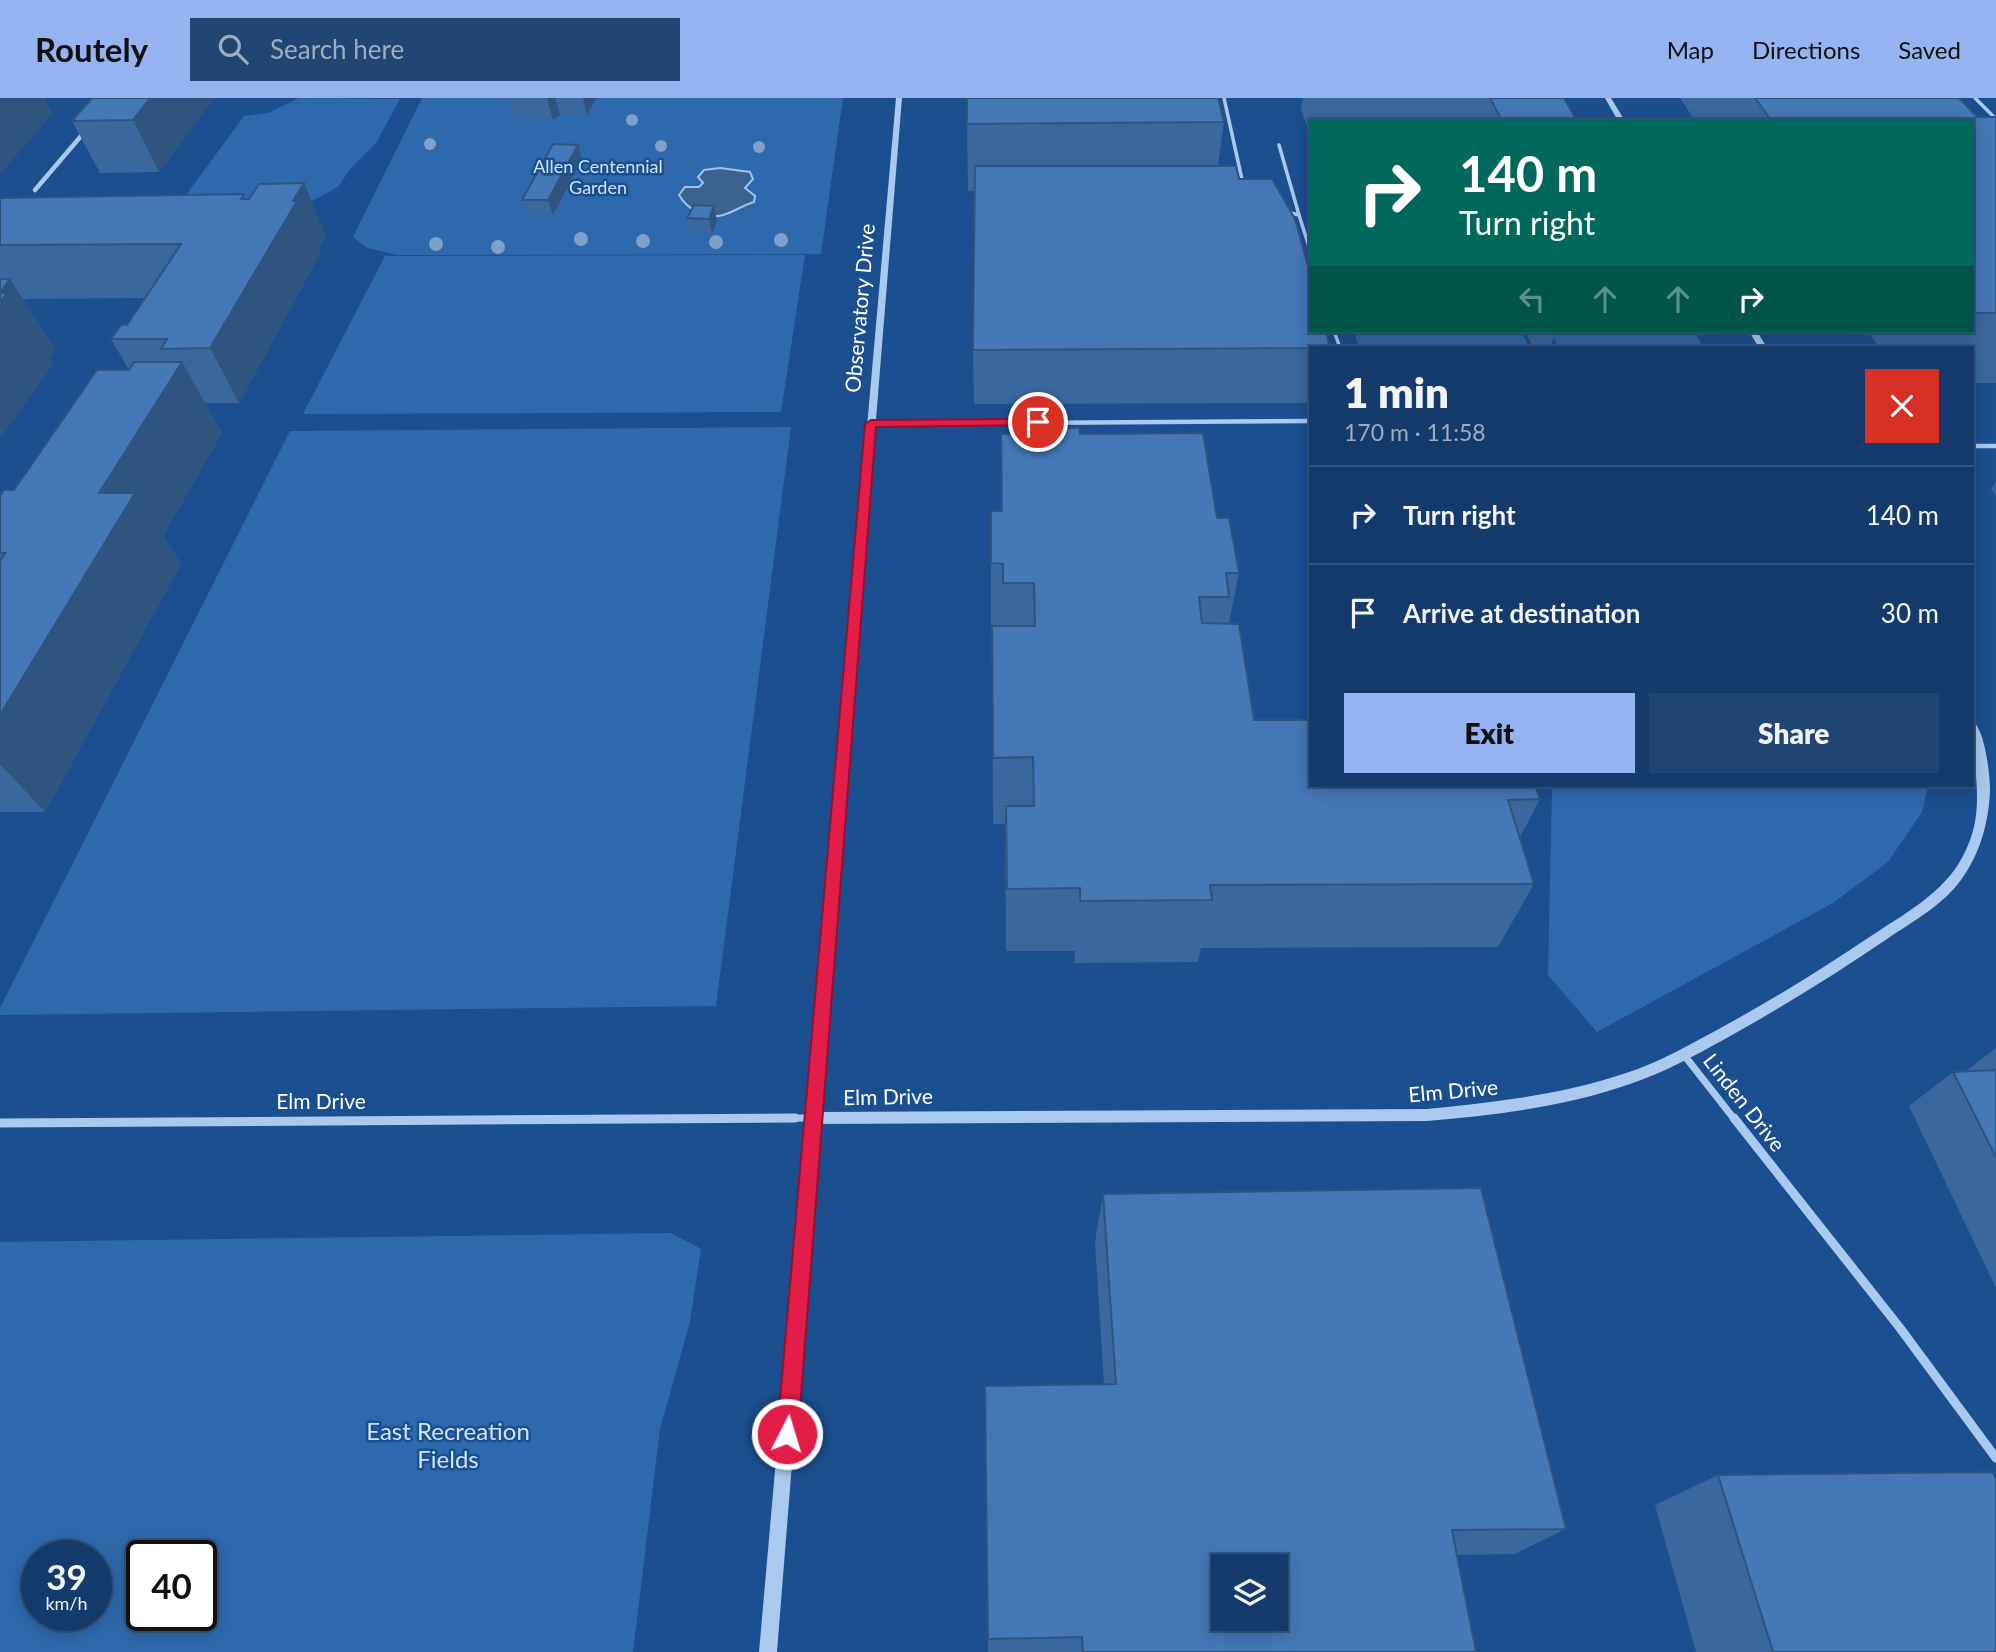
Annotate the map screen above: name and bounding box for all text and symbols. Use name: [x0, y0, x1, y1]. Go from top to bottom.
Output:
search box: [190, 18, 680, 81]
text: Routely: [35, 29, 148, 69]
icon: search: [214, 30, 252, 68]
text: Search here: [270, 33, 404, 65]
text: Map: [1667, 35, 1714, 64]
text: Directions: [1752, 35, 1860, 64]
text: Saved: [1898, 35, 1961, 64]
text: 140 m: [1459, 144, 1597, 202]
icon: right: [1344, 147, 1435, 238]
park label: Allen Centennial Garden: [533, 155, 663, 198]
text: Turn right: [1459, 203, 1595, 242]
street label: Observatory Drive: [839, 222, 879, 394]
icon: left: [1513, 280, 1551, 318]
icon: ahead: [1586, 280, 1624, 318]
icon: ahead: [1659, 280, 1697, 318]
icon: right: [1732, 280, 1770, 318]
text: 1 min: [1344, 367, 1449, 417]
button: close: [1865, 369, 1939, 443]
pin: [1008, 392, 1068, 452]
icon: arrive: [1019, 403, 1057, 441]
text: 170 m · 11:58: [1344, 418, 1486, 446]
icon: right: [1344, 496, 1382, 534]
text: Turn right: [1403, 499, 1516, 531]
text: 140 m: [1866, 499, 1939, 531]
icon: arrive: [1344, 594, 1382, 632]
text: Arrive at destination: [1403, 597, 1640, 629]
text: 30 m: [1881, 597, 1939, 629]
button: Exit: [1344, 693, 1635, 773]
button: Share: [1649, 693, 1939, 773]
street label: Linden Drive: [1699, 1048, 1791, 1156]
street label: Elm Drive: [1407, 1074, 1499, 1106]
street label: Elm Drive: [843, 1083, 933, 1109]
street label: Elm Drive: [276, 1088, 366, 1113]
position arrow: [750, 1397, 824, 1471]
park label: East Recreation Fields: [366, 1416, 530, 1473]
speed limit sign: 40: [126, 1540, 217, 1631]
map controls: [1211, 1554, 1288, 1631]
button: layers: [1211, 1554, 1288, 1631]
text: 39: [46, 1555, 87, 1597]
text: km/h: [45, 1592, 88, 1614]

